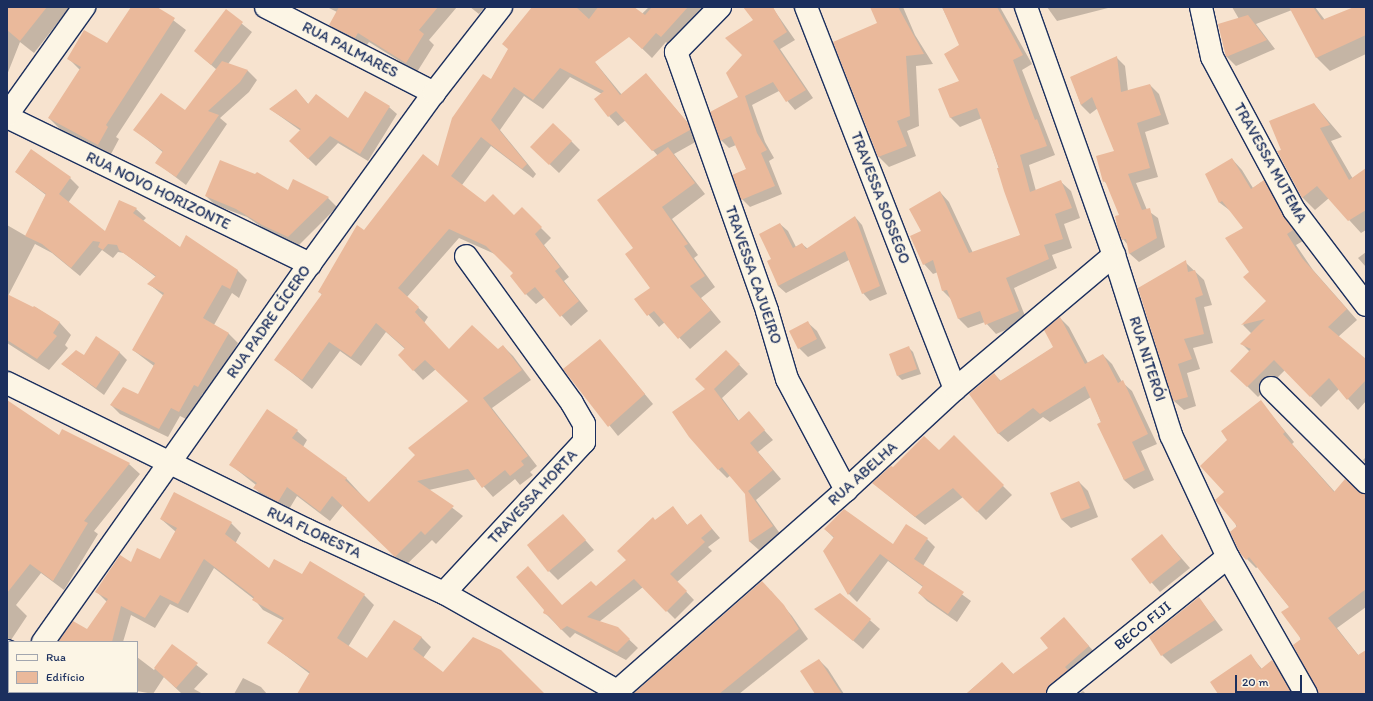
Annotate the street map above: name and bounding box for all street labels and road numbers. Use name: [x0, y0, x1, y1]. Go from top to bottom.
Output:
street label: RUA PALMARES: [299, 18, 401, 82]
street label: TRAVESSA MUTEMA: [1230, 100, 1310, 226]
street label: TRAVESSA SOSSEGO: [846, 129, 914, 267]
street label: RUA NOVO HORIZONTE: [84, 149, 232, 233]
street label: TRAVESSA CAJUEIRO: [721, 204, 785, 346]
street label: RUA PADRE CÍCERO: [223, 262, 315, 382]
street label: RUA NITERÓI: [1124, 313, 1170, 405]
street label: RUA ABELHA: [825, 438, 901, 510]
street label: TRAVESSA HORTA: [484, 446, 582, 548]
street label: RUA FLORESTA: [264, 503, 364, 563]
street label: BECO FIJI: [1112, 598, 1174, 654]

